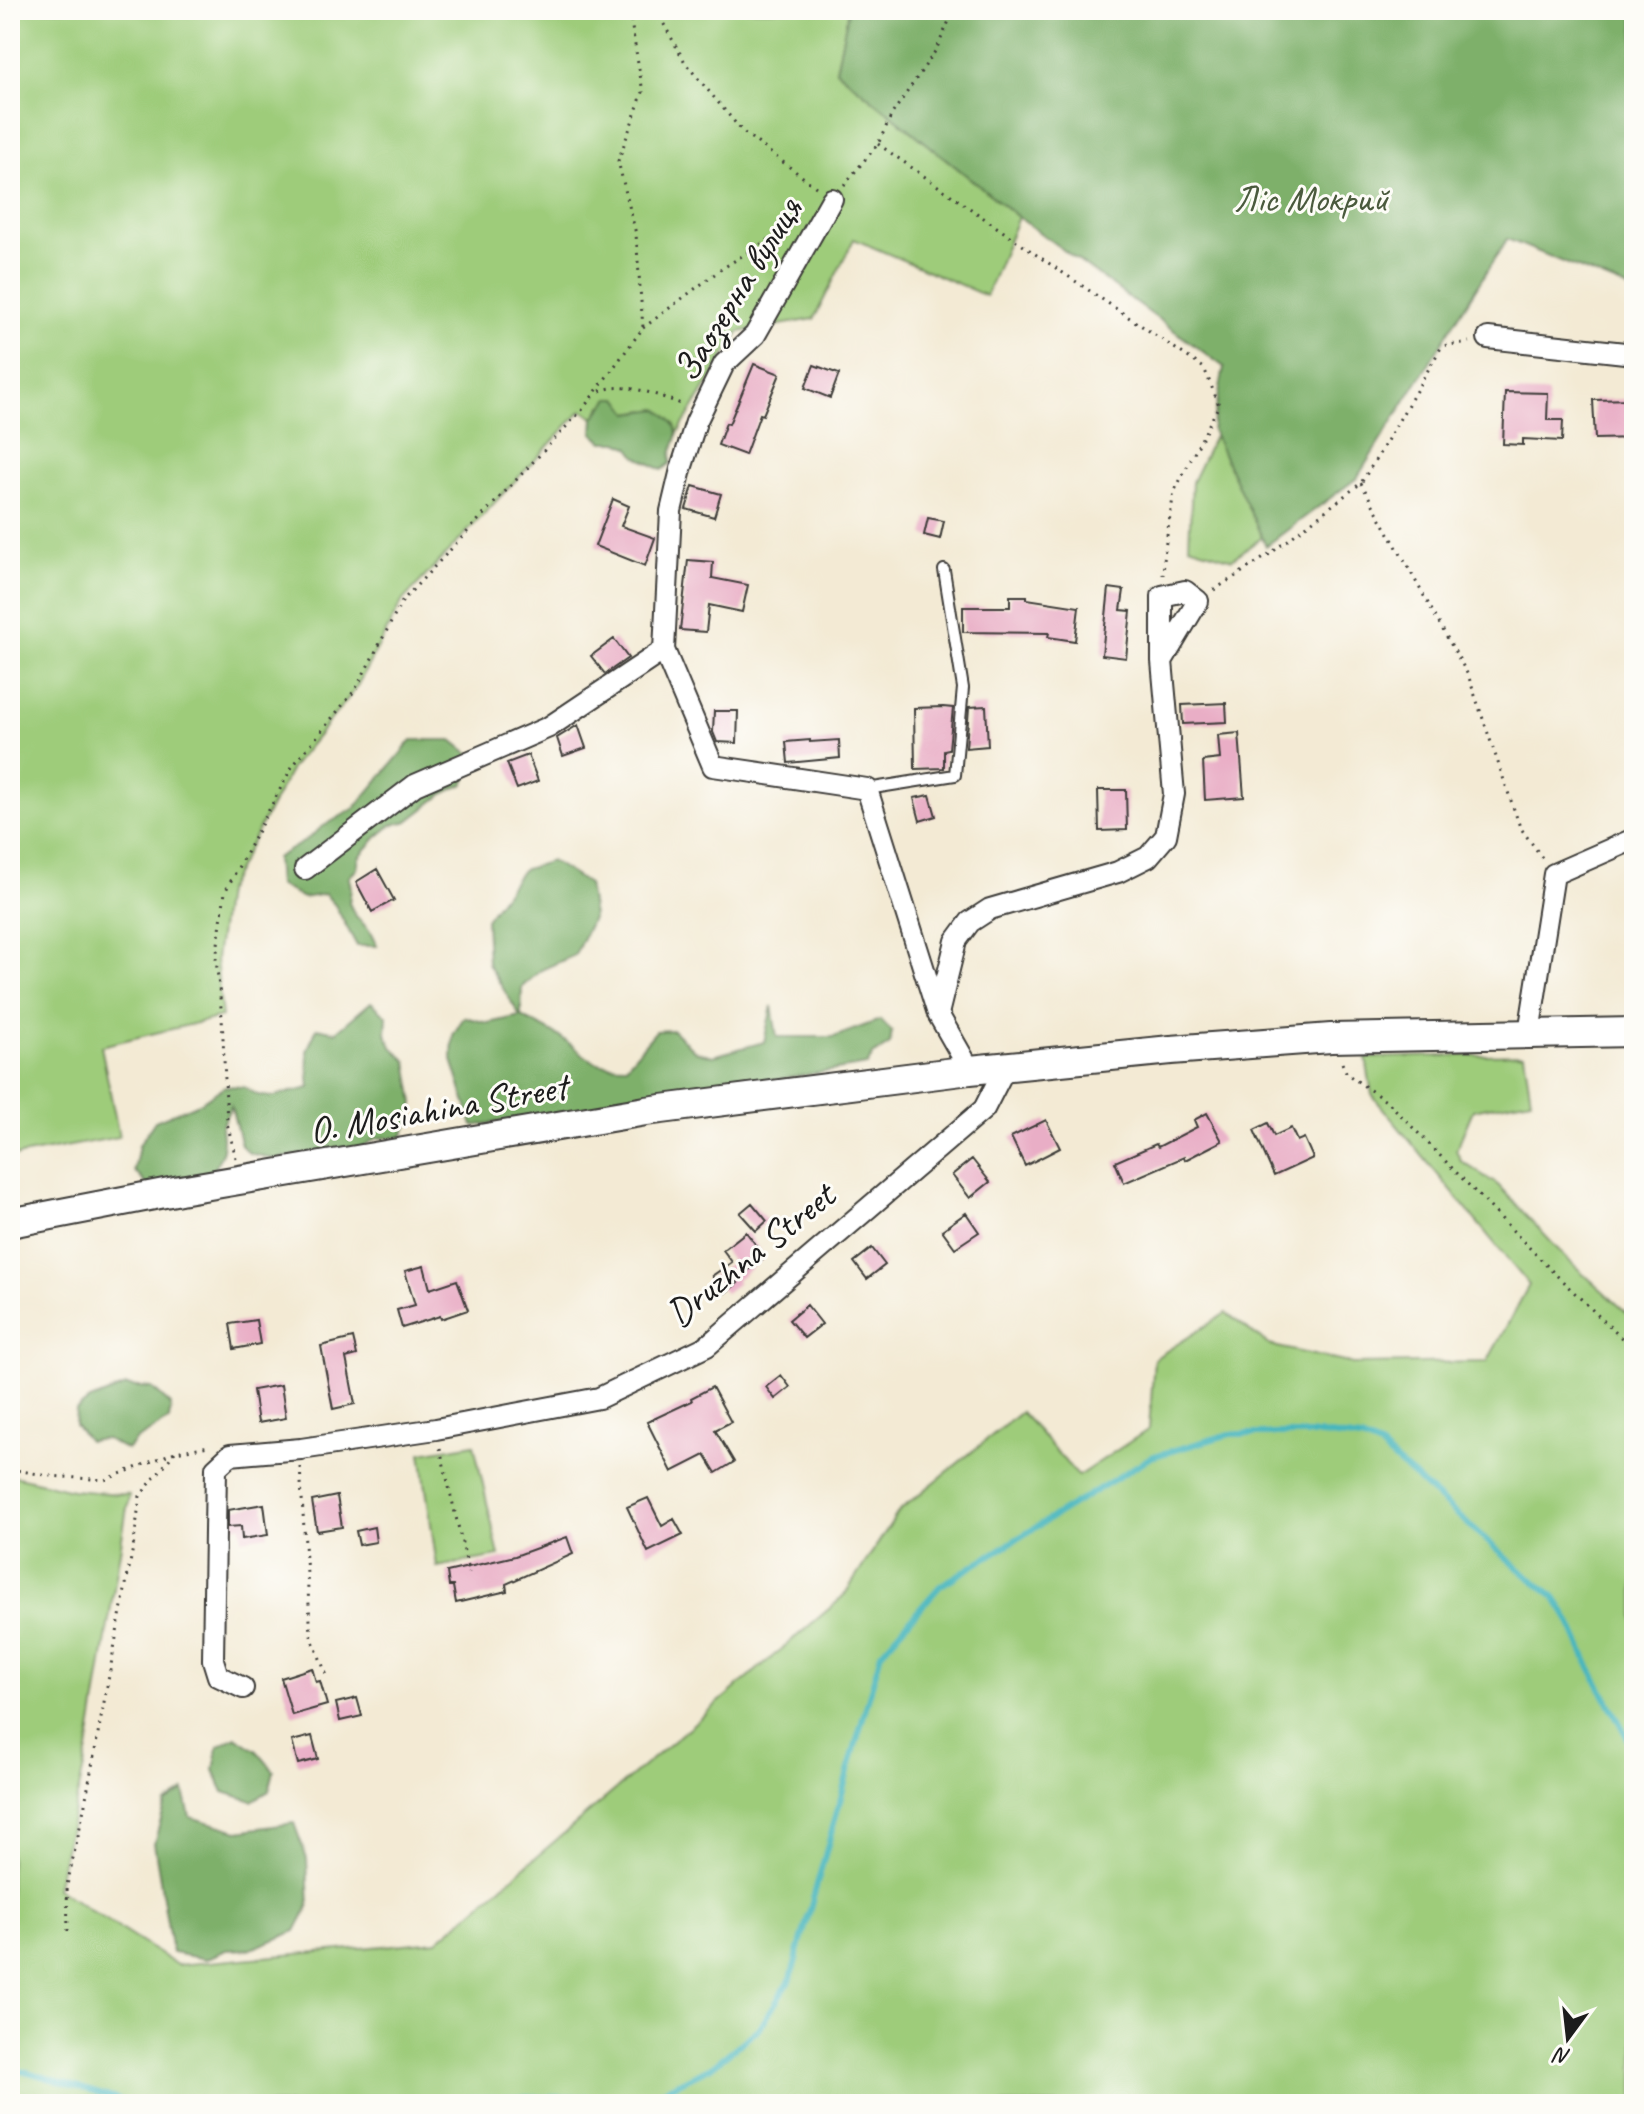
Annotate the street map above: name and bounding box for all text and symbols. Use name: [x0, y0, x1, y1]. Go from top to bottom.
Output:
park label: Ліс Мокрий: [1234, 175, 1390, 222]
street label: Заозерна вулиця: [662, 188, 813, 390]
street label: O. Mosiahina Street: [306, 1062, 576, 1154]
street label: Druzhna Street: [657, 1170, 847, 1336]
north arrow: [1528, 1998, 1608, 2078]
text: N: [1550, 2040, 1573, 2072]

